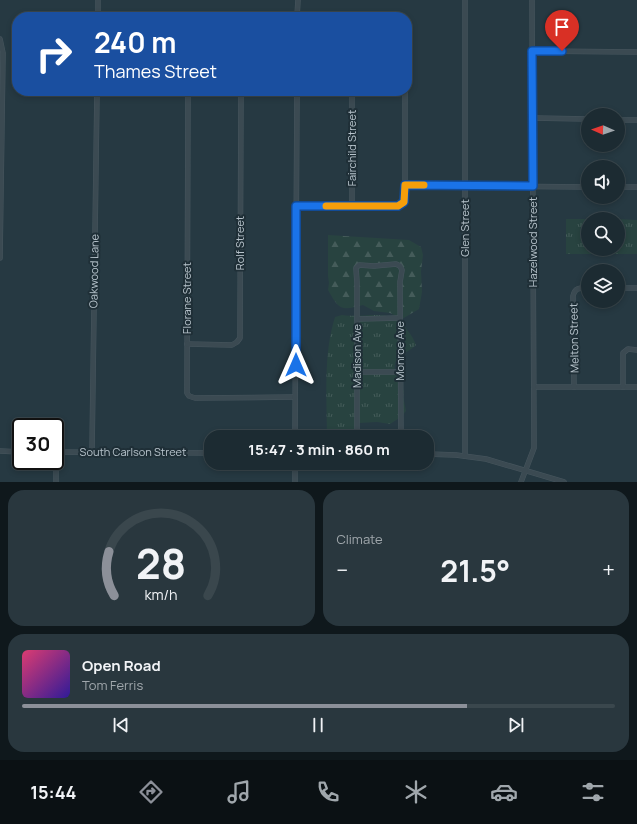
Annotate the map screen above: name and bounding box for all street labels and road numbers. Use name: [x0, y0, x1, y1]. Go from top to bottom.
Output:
street label: Fairchild Street: [344, 110, 359, 186]
street label: Hazelwood Street: [525, 197, 540, 287]
street label: Glen Street: [457, 199, 472, 257]
street label: Rolf Street: [232, 216, 247, 270]
street label: Oakwood Lane: [85, 233, 102, 308]
street label: Florane Street: [179, 262, 194, 334]
street label: Melton Street: [565, 303, 582, 373]
street label: Monroe Ave: [392, 321, 407, 381]
street label: Madison Ave: [349, 324, 364, 388]
street label: South Carlson Street: [80, 444, 186, 459]

